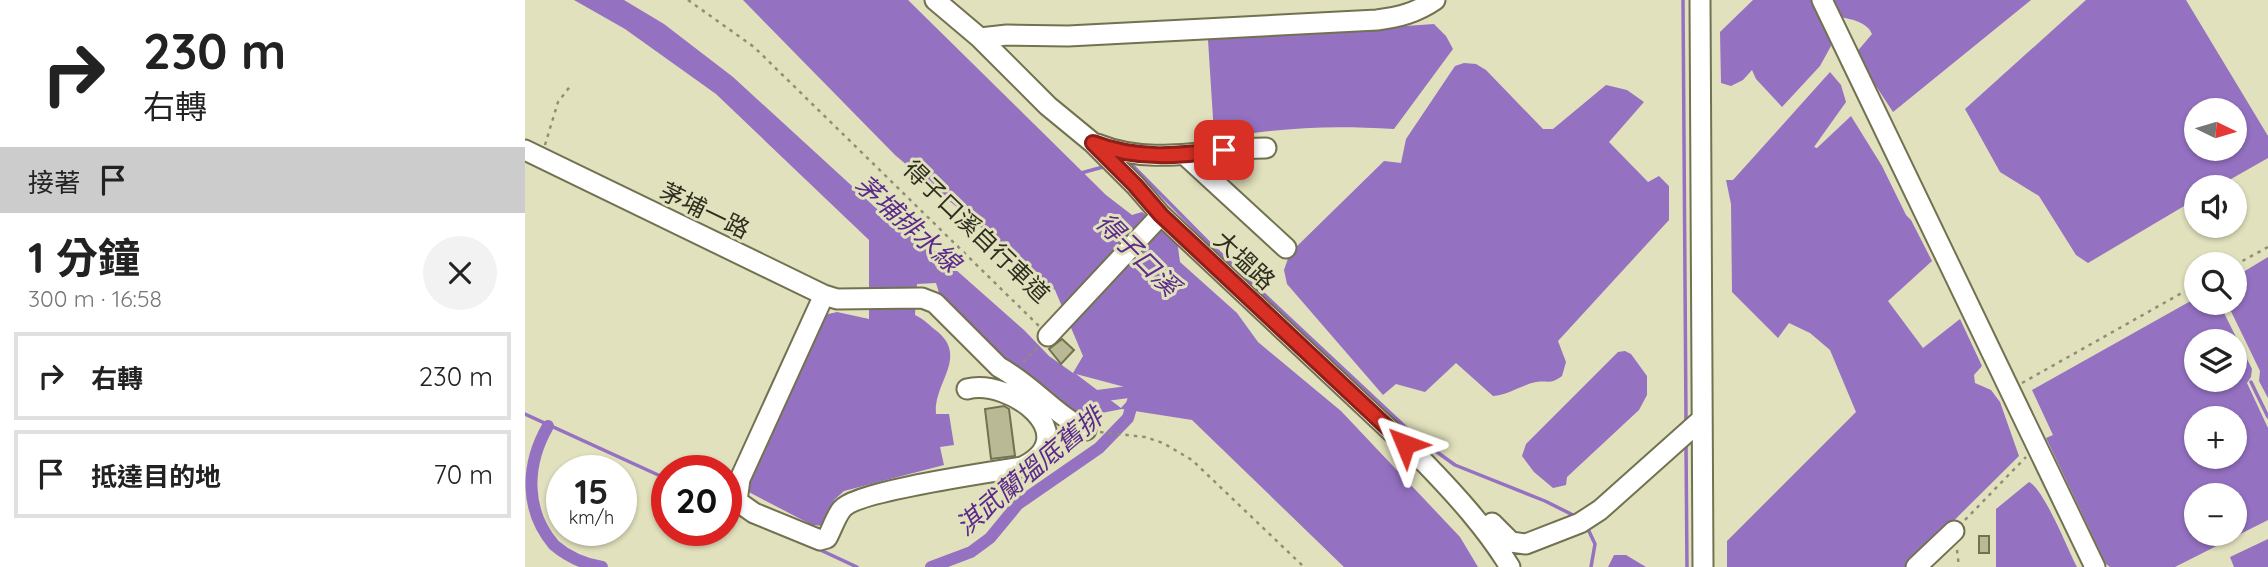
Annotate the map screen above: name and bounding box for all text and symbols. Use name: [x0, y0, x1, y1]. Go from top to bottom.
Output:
text: 230 m: [143, 20, 286, 81]
icon: right: [28, 28, 119, 119]
text: 右轉: [143, 86, 207, 126]
north arrow: [2184, 98, 2247, 161]
map controls: [2184, 98, 2247, 546]
pin: [1194, 120, 1254, 180]
icon: arrive: [1205, 131, 1243, 169]
street label: 得子口溪自行車道: [898, 154, 1056, 308]
icon: arrive: [94, 161, 132, 199]
text: 接著: [28, 166, 80, 199]
water label: 茅埔排水線: [849, 167, 970, 281]
street label: 茅埔一路: [655, 175, 755, 245]
button: sound: [2184, 175, 2247, 238]
water label: 得子口溪: [1090, 206, 1189, 305]
street label: 大塭路: [1208, 224, 1282, 296]
text: 1 分鐘: [28, 231, 140, 284]
button: close: [423, 236, 497, 310]
button: search: [2184, 252, 2247, 315]
text: 300 m · 16:58: [28, 284, 162, 313]
button: layers: [2184, 329, 2247, 392]
icon: right: [32, 357, 70, 395]
text: 230 m: [419, 360, 493, 393]
text: 右轉: [91, 362, 143, 395]
water label: 淇武蘭塭底舊排: [949, 398, 1112, 542]
button: +: [2184, 406, 2247, 469]
position arrow: [1368, 407, 1442, 481]
icon: arrive: [32, 455, 70, 493]
speed limit sign: 20: [651, 455, 742, 546]
text: 70 m: [433, 458, 493, 491]
text: 抵達目的地: [91, 460, 221, 493]
text: 15: [575, 469, 608, 513]
button: −: [2184, 483, 2247, 546]
text: km/h: [569, 506, 614, 529]

